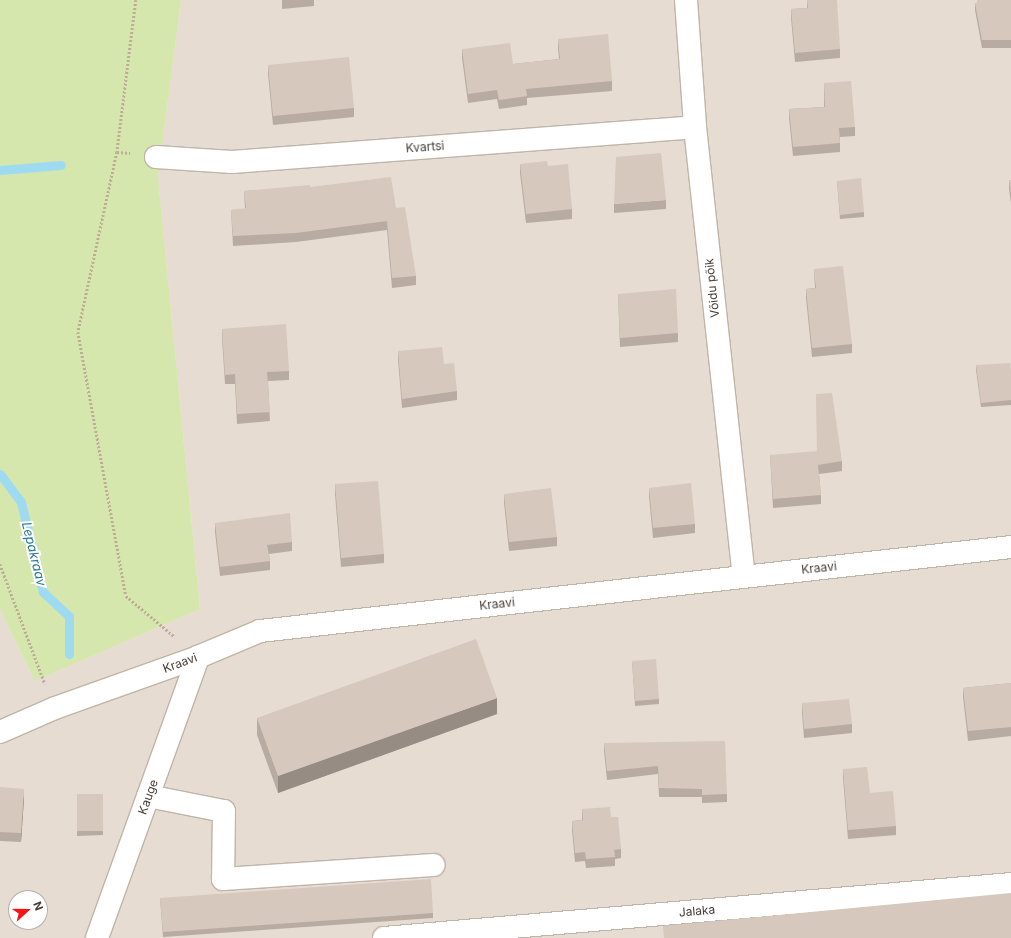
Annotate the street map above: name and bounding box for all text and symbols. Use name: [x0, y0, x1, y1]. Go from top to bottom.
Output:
street label: Kvartsi: [405, 138, 445, 156]
street label: Võidu põik: [702, 258, 722, 318]
water label: Lepakraav: [18, 520, 50, 588]
street label: Kraavi: [801, 559, 837, 577]
street label: Kraavi: [479, 595, 515, 613]
street label: Kraavi: [161, 650, 199, 676]
street label: Kauge: [135, 778, 161, 816]
north arrow: [8, 890, 48, 930]
text: N: [30, 900, 46, 912]
street label: Jalaka: [678, 902, 716, 920]

